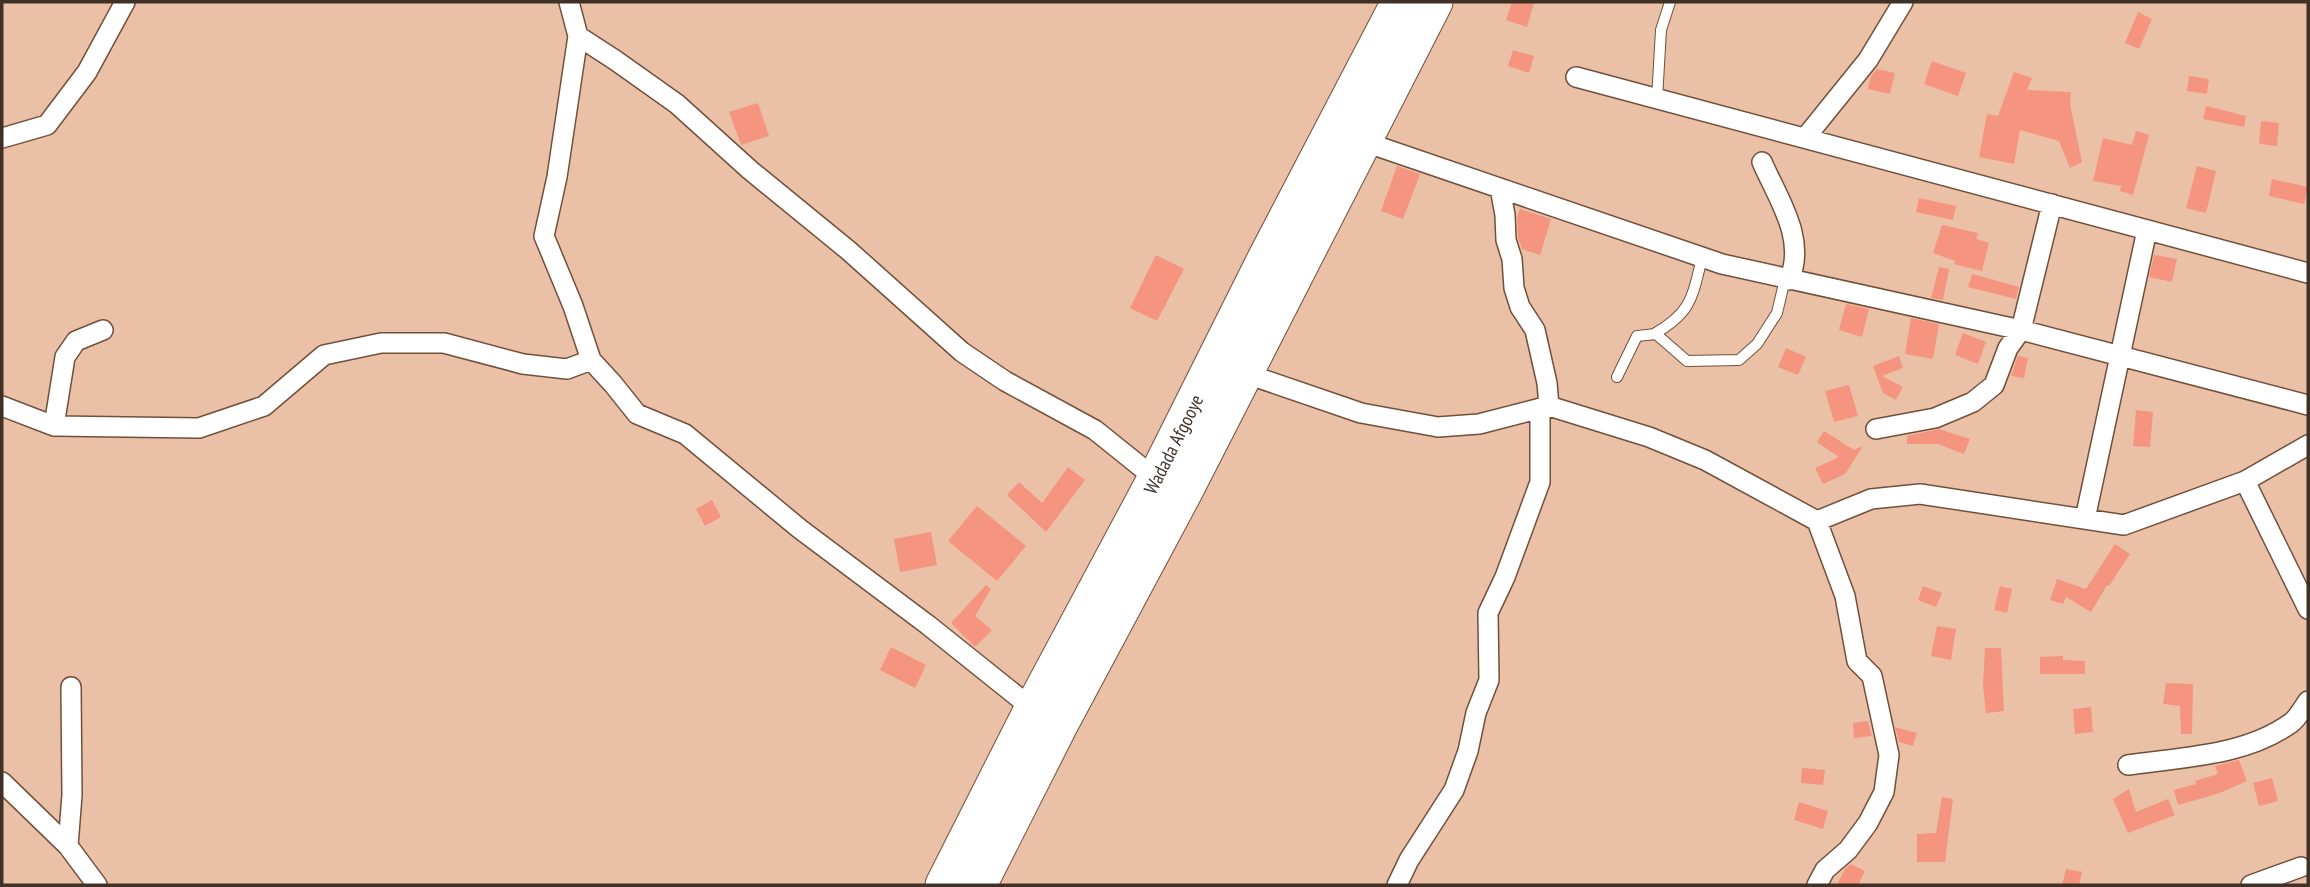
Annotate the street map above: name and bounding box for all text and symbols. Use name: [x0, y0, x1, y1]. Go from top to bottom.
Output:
street label: Wadada Afgooye: [1138, 390, 1208, 498]

